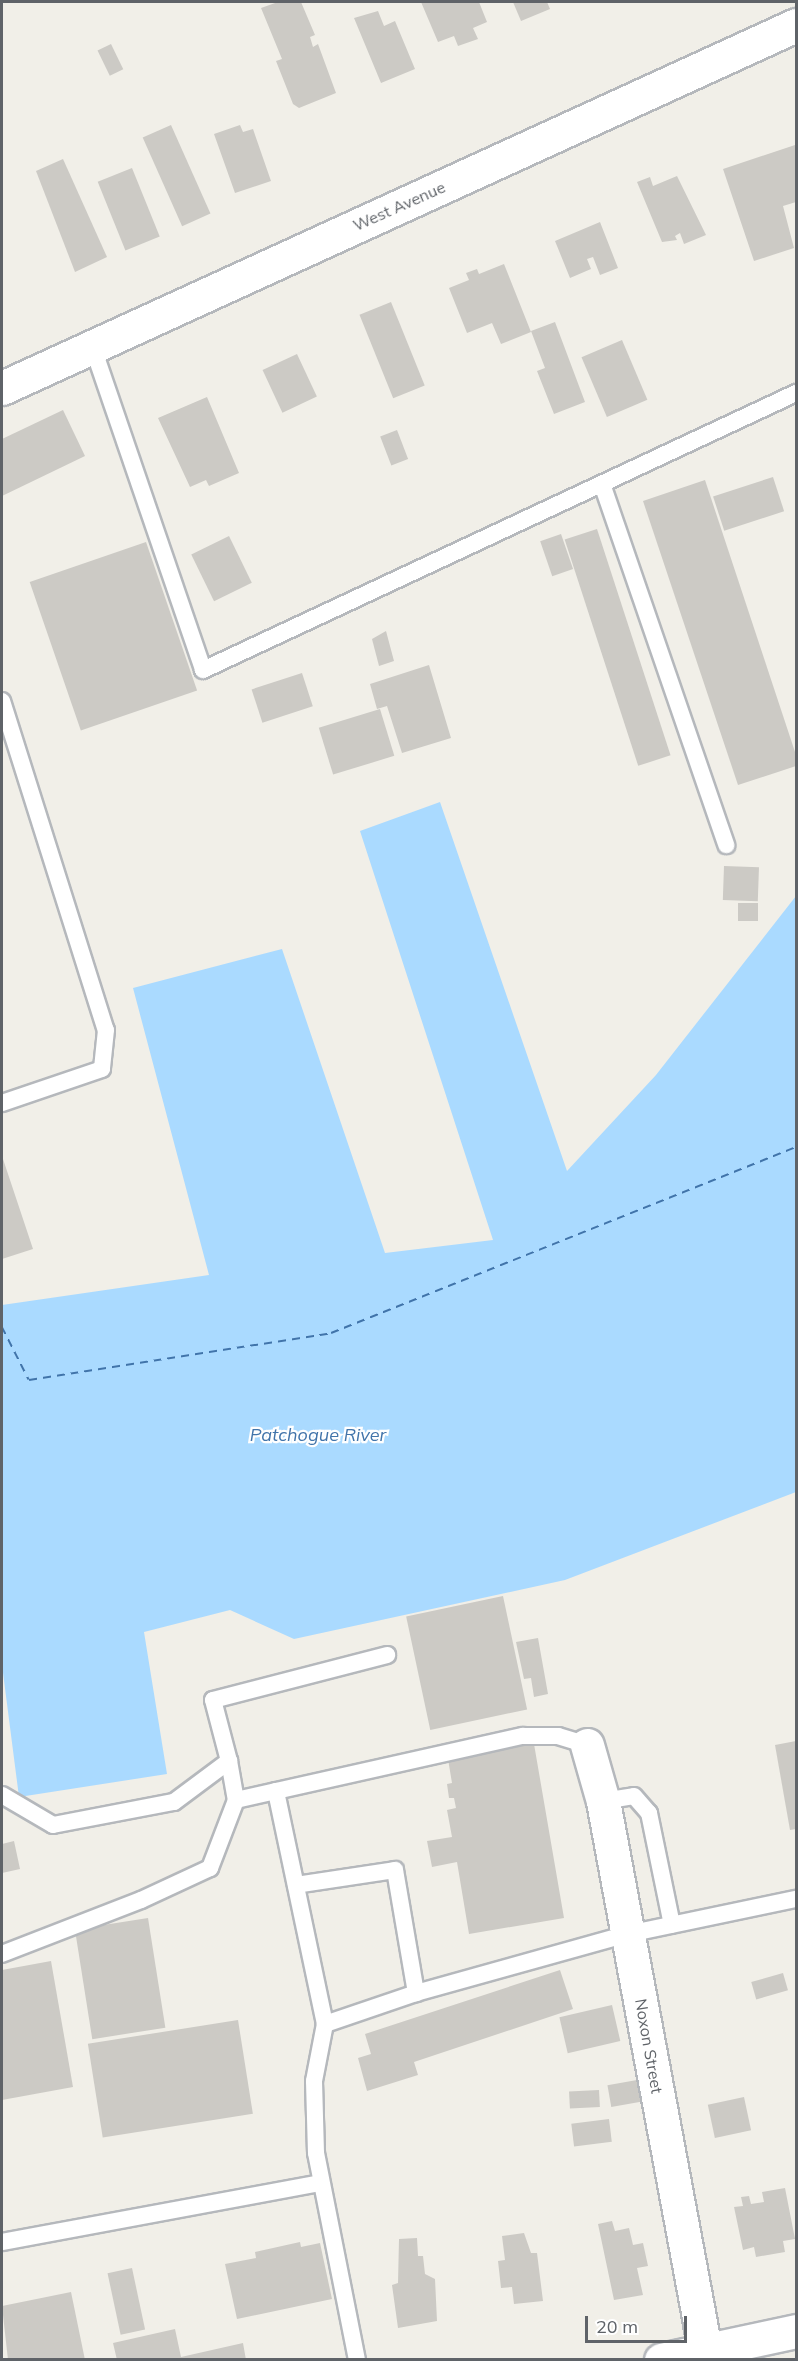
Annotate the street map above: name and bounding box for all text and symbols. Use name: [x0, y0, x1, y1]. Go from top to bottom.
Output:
street label: West Avenue: [350, 177, 448, 235]
water label: Patchogue River: [250, 1424, 386, 1446]
street label: Noxon Street: [631, 1997, 667, 2095]
scale bar: [588, 2304, 690, 2342]
text: 20 m: [596, 2315, 638, 2338]

